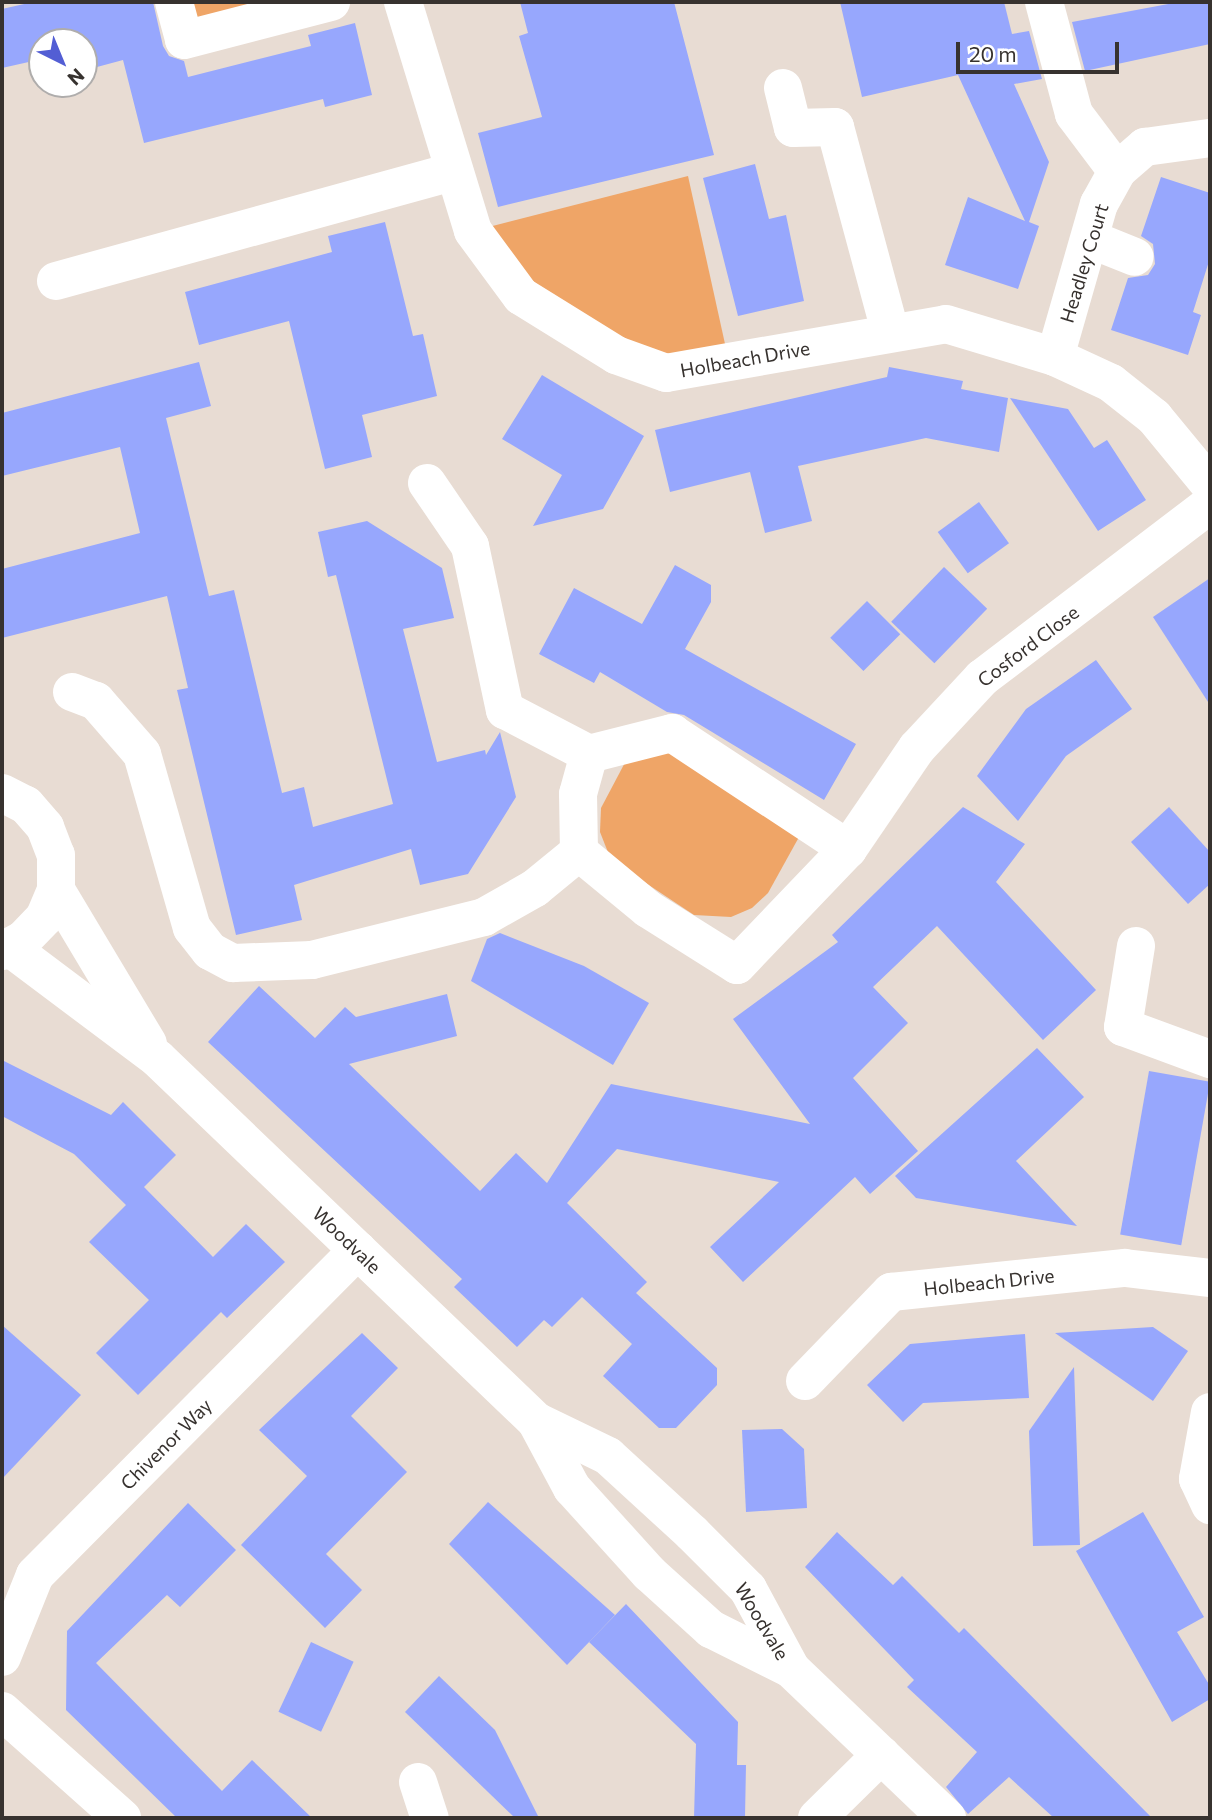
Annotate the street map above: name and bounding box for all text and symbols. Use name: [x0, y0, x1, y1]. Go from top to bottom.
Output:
north arrow: [28, 28, 98, 98]
scale bar: [960, 28, 1123, 72]
text: 20 m: [969, 41, 1017, 66]
text: N: [63, 64, 89, 91]
street label: Headley Court: [1055, 201, 1113, 325]
street label: Holbeach Drive: [678, 336, 812, 382]
street label: Cosford Close: [973, 601, 1083, 691]
street label: Woodvale: [308, 1202, 386, 1278]
street label: Holbeach Drive: [922, 1264, 1056, 1300]
street label: Chivenor Way: [116, 1394, 216, 1494]
street label: Woodvale: [730, 1578, 794, 1664]

